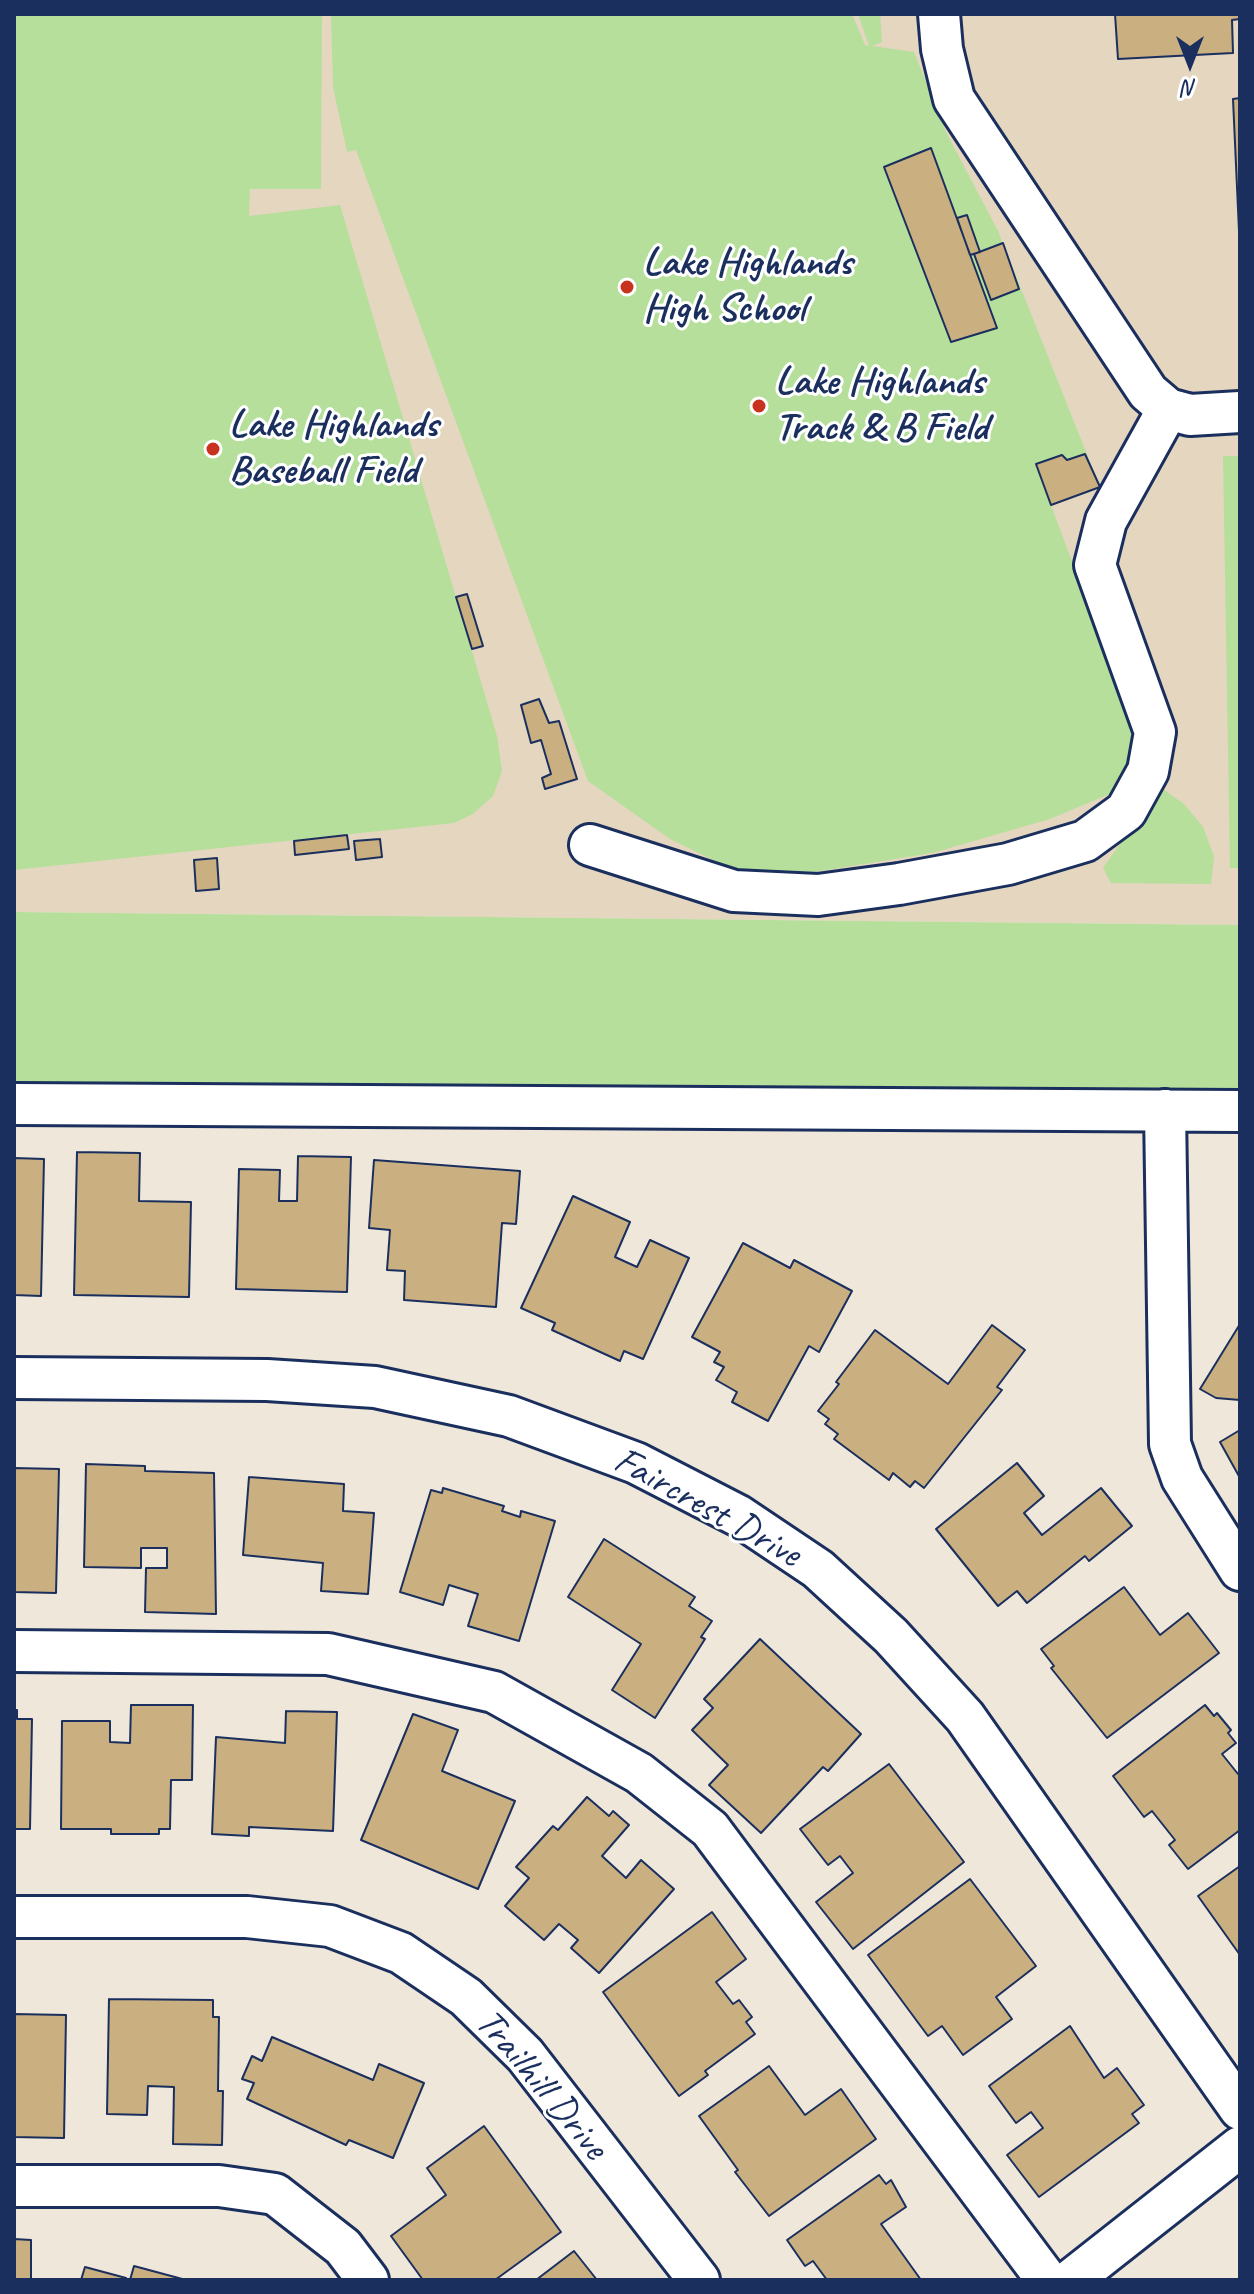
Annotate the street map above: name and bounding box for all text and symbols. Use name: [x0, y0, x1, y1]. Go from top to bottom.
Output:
north arrow: [1150, 24, 1230, 104]
text: N: [1183, 74, 1197, 102]
place label: Lake Highlands High School: [643, 240, 852, 334]
marker: Lake Highlands High School: [618, 278, 636, 296]
place label: Lake Highlands Track & B Field: [775, 359, 987, 453]
marker: Lake Highlands Track & B Field: [750, 397, 768, 415]
place label: Lake Highlands Baseball Field: [229, 402, 438, 496]
marker: Lake Highlands Baseball Field: [204, 440, 222, 458]
street label: Faircrest Drive: [605, 1437, 809, 1579]
street label: Trailhill Drive: [464, 2000, 618, 2170]

